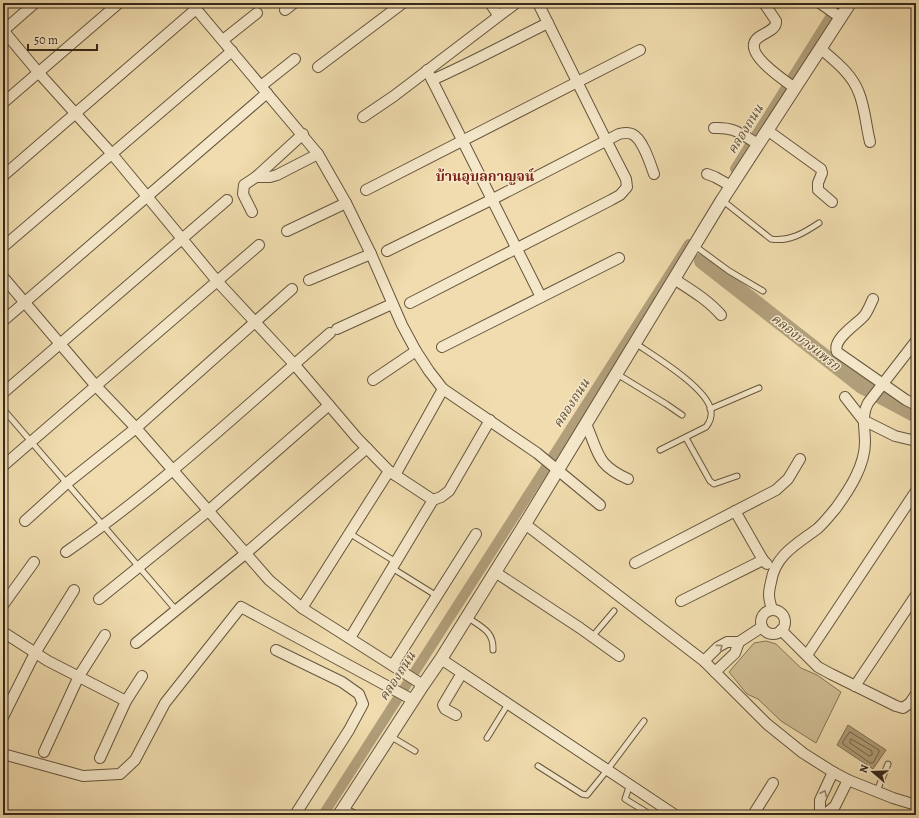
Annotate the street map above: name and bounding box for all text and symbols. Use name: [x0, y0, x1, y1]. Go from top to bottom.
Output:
scale bar: [28, 26, 97, 52]
text: 50 m: [34, 32, 58, 48]
water label: คลองถนน: [723, 101, 767, 157]
district label: บ้านอุบลกาญจน์: [436, 167, 535, 186]
water label: คลองบางแพรก: [768, 310, 845, 375]
water label: คลองถนน: [549, 375, 593, 431]
one-way arrow: [715, 645, 722, 652]
water label: คลองถนน: [375, 648, 419, 704]
north arrow: [853, 752, 893, 792]
text: N: [856, 763, 872, 775]
one-way arrow: [819, 790, 827, 797]

